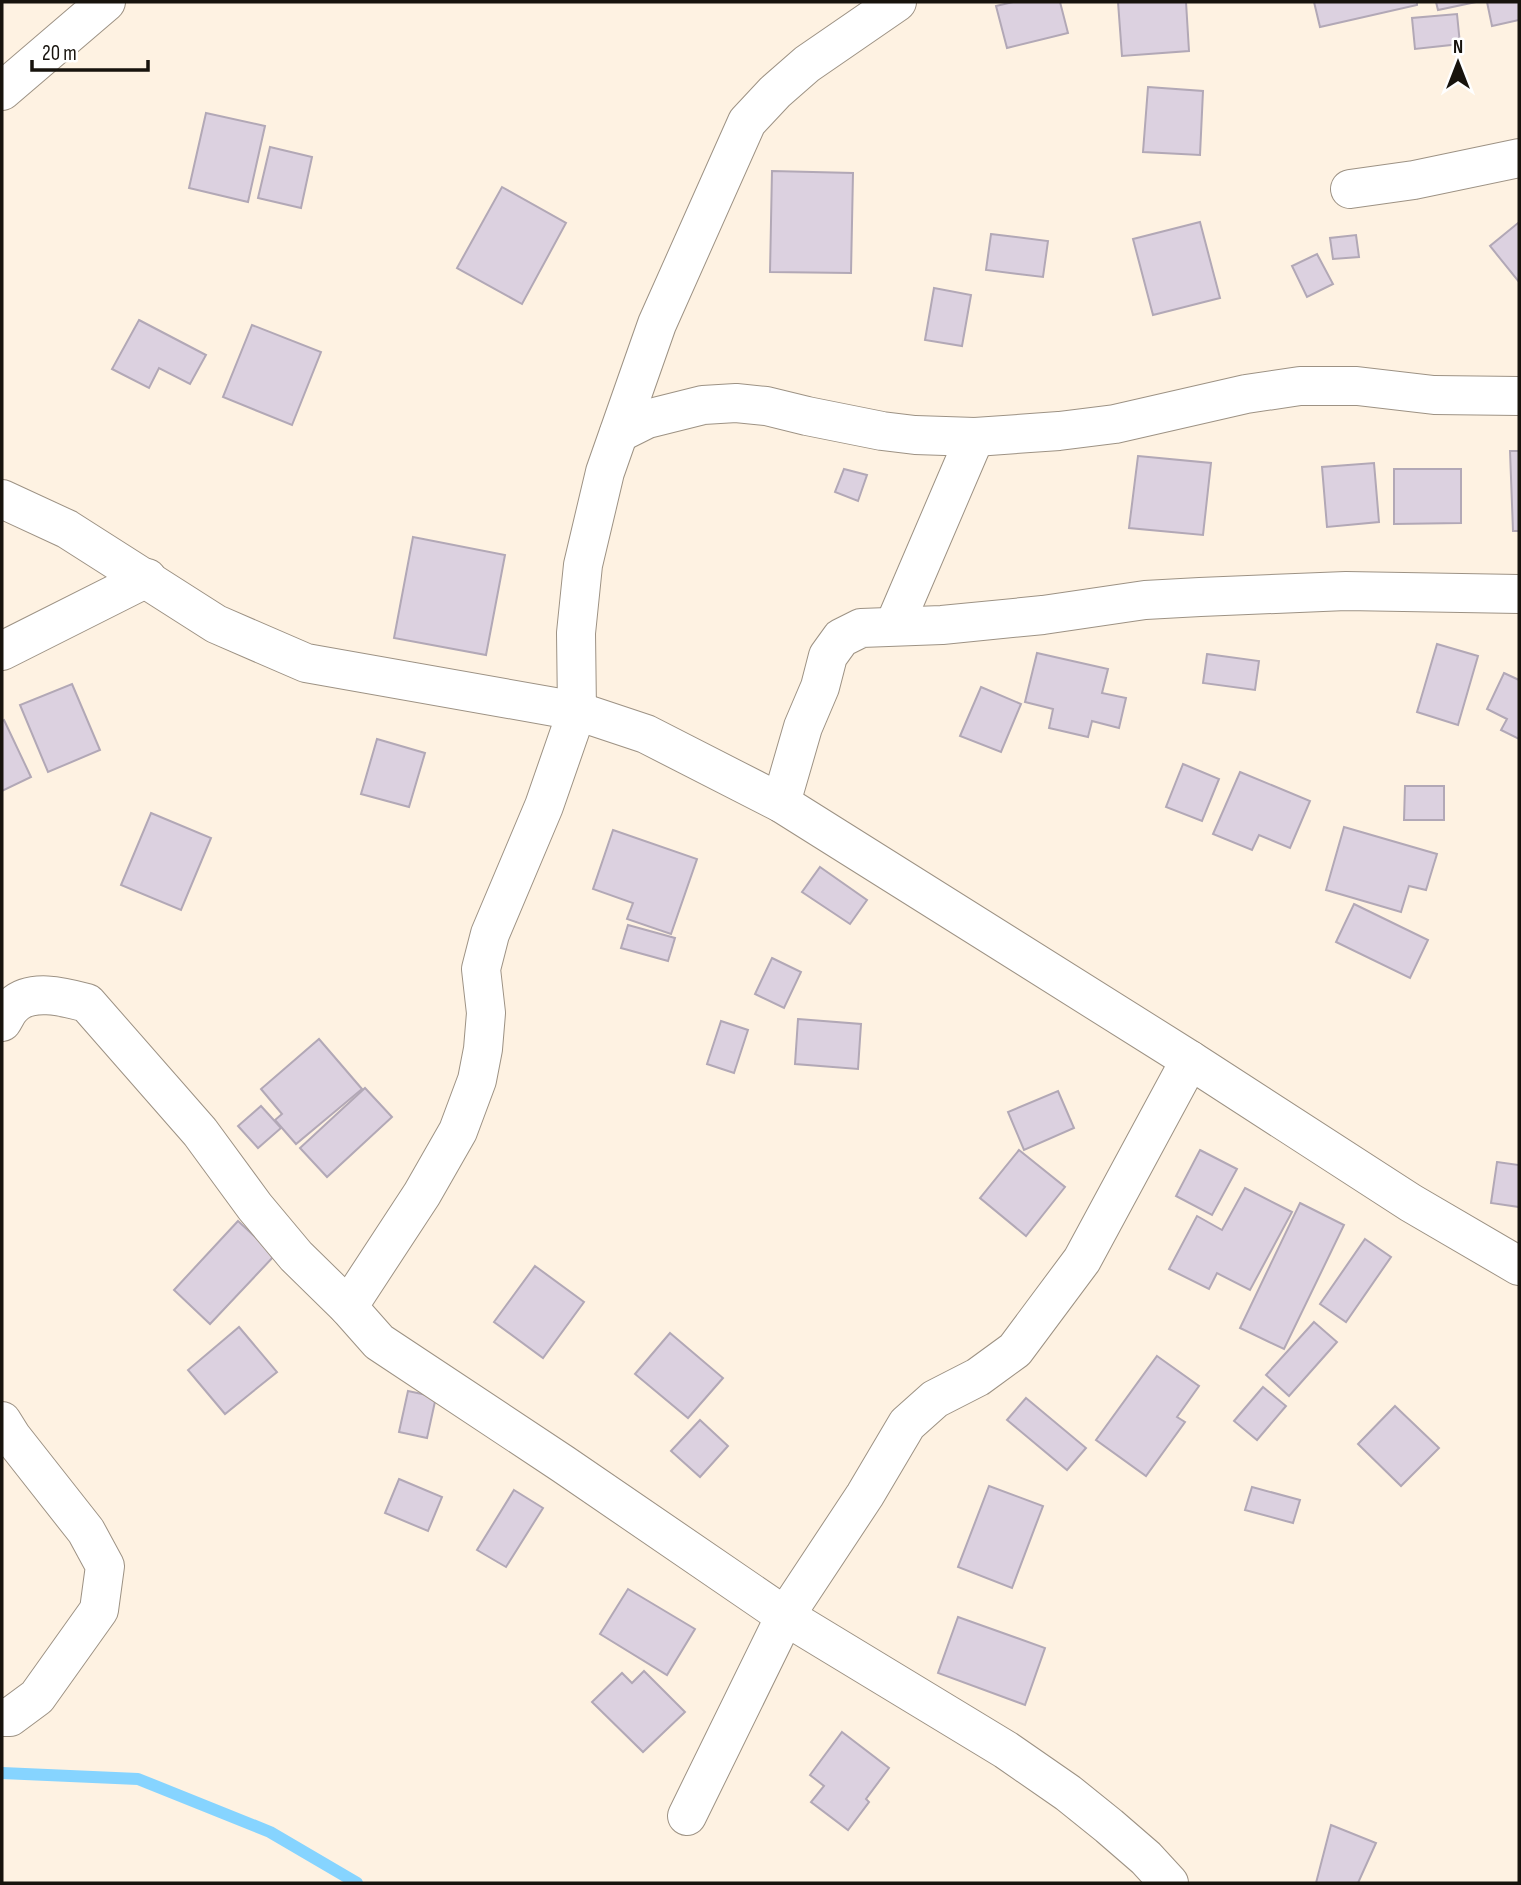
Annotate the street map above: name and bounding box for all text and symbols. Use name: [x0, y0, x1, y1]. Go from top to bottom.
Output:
scale bar: [32, 28, 147, 72]
north arrow: [1423, 28, 1493, 98]
text: N: [1453, 36, 1463, 59]
text: 20 m: [42, 41, 77, 66]

